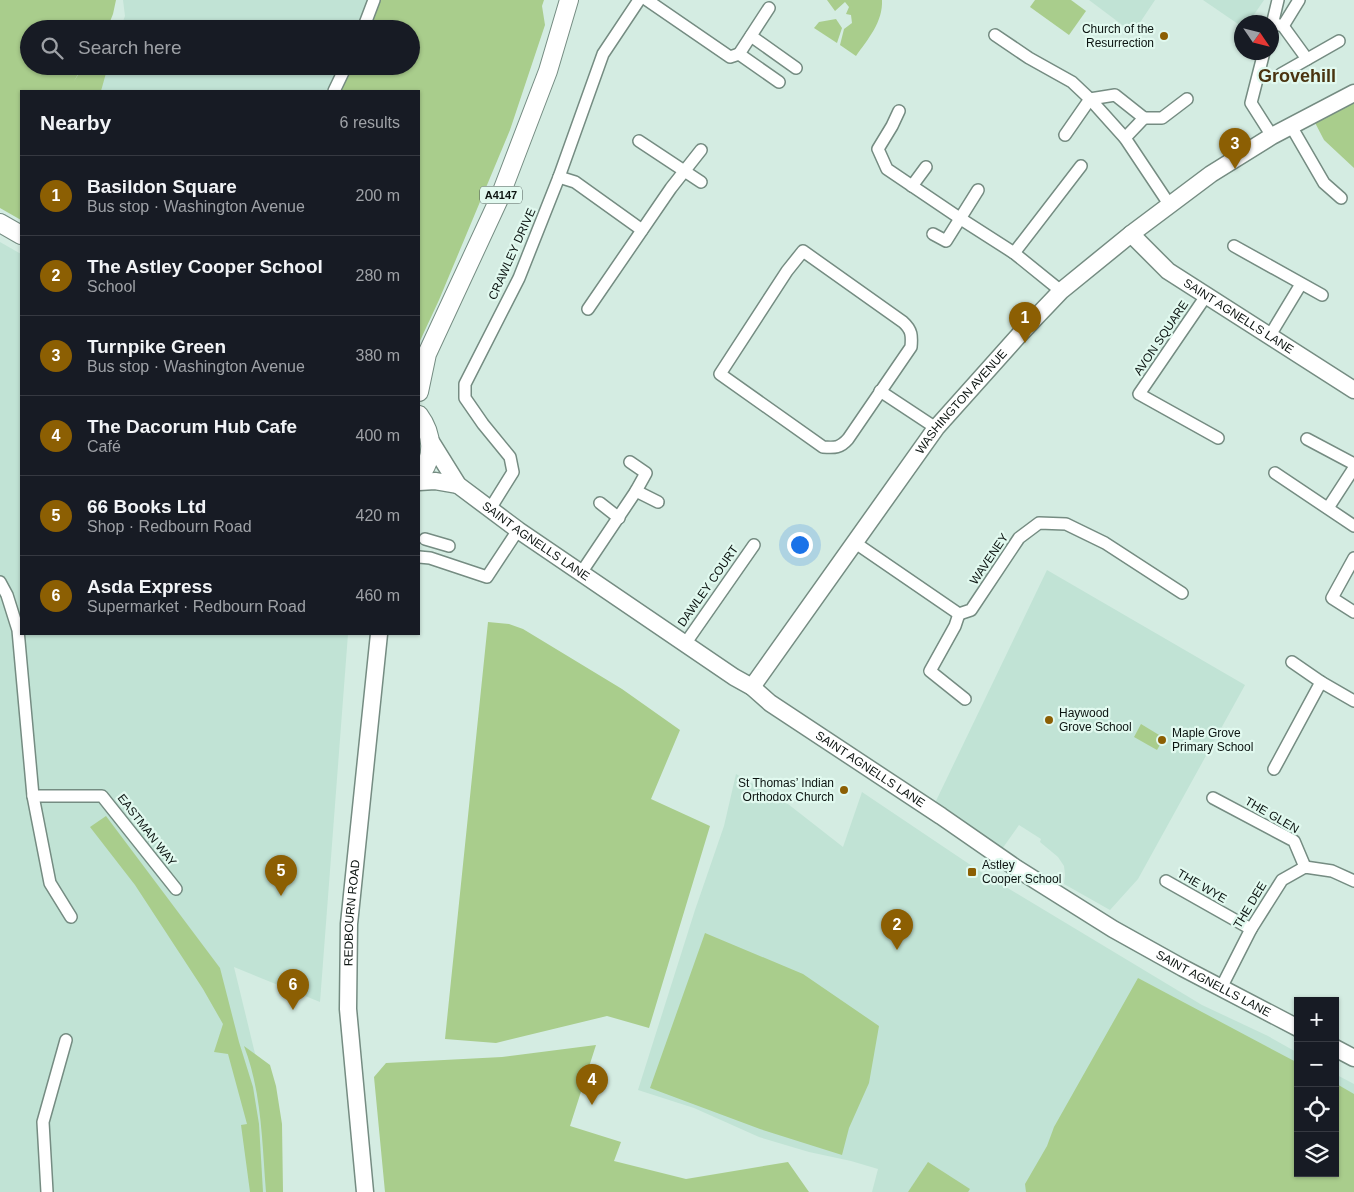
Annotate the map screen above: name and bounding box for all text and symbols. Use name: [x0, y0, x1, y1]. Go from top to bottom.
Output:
north arrow: [1234, 15, 1279, 60]
search box: [20, 20, 420, 75]
place label: Church of the Resurrection: [1082, 22, 1154, 50]
marker: Church of the Resurrection: [1158, 30, 1170, 42]
icon: search: [38, 34, 66, 62]
text: Search here: [78, 37, 182, 58]
district label: Grovehill: [1258, 66, 1336, 86]
text: Nearby: [40, 111, 111, 134]
text: 6 results: [340, 114, 400, 131]
pin: 3: [1219, 128, 1251, 169]
text: Basildon Square: [87, 176, 237, 197]
road number: A4147: [480, 186, 522, 204]
text: 1: [52, 187, 60, 204]
text: 200 m: [356, 187, 400, 204]
text: Bus stop · Washington Avenue: [87, 198, 305, 215]
street label: CRAWLEY DRIVE: [486, 206, 538, 302]
text: The Astley Cooper School: [87, 256, 323, 277]
text: 2: [52, 267, 60, 284]
text: 280 m: [356, 267, 400, 284]
street label: SAINT AGNELLS LANE: [1181, 276, 1296, 356]
text: School: [87, 278, 136, 295]
street label: AVON SQUARE: [1131, 298, 1191, 378]
pin: 1: [1009, 302, 1041, 343]
text: Turnpike Green: [87, 336, 226, 357]
text: 3: [52, 347, 60, 364]
text: 380 m: [356, 347, 400, 364]
street label: WASHINGTON AVENUE: [913, 347, 1010, 457]
text: Bus stop · Washington Avenue: [87, 358, 305, 375]
text: The Dacorum Hub Cafe: [87, 416, 297, 437]
text: 4: [52, 427, 60, 444]
text: 400 m: [356, 427, 400, 444]
text: Café: [87, 438, 121, 455]
text: 66 Books Ltd: [87, 496, 206, 517]
street label: SAINT AGNELLS LANE: [479, 499, 592, 584]
text: 5: [52, 507, 60, 524]
text: 420 m: [356, 507, 400, 524]
text: Shop · Redbourn Road: [87, 518, 252, 535]
street label: WAVENEY: [967, 531, 1011, 587]
your location: [787, 532, 813, 558]
street label: DAWLEY COURT: [675, 542, 742, 629]
text: Asda Express: [87, 576, 213, 597]
text: 6: [52, 587, 60, 604]
text: 460 m: [356, 587, 400, 604]
text: Supermarket · Redbourn Road: [87, 598, 306, 615]
place label: Haywood Grove School: [1059, 706, 1132, 734]
marker: Haywood Grove School: [1043, 714, 1055, 726]
place label: Maple Grove Primary School: [1172, 726, 1253, 754]
street label: SAINT AGNELLS LANE: [813, 728, 927, 810]
marker: Maple Grove Primary School: [1156, 734, 1168, 746]
place label: St Thomas’ Indian Orthodox Church: [738, 776, 834, 804]
marker: St Thomas’ Indian Orthodox Church: [838, 784, 850, 796]
street label: EASTMAN WAY: [115, 791, 179, 869]
street label: THE GLEN: [1243, 794, 1301, 836]
pin: 5: [265, 855, 297, 896]
place label: Astley Cooper School: [982, 858, 1061, 886]
street label: REDBOURN ROAD: [342, 859, 363, 966]
marker: Astley Cooper School: [966, 866, 978, 878]
street label: THE WYE: [1175, 866, 1229, 906]
street label: THE DEE: [1231, 879, 1269, 931]
pin: 2: [881, 909, 913, 950]
street label: SAINT AGNELLS LANE: [1153, 947, 1273, 1020]
pin: 6: [277, 969, 309, 1010]
map controls: [1294, 997, 1339, 1177]
button: +: [1294, 997, 1339, 1042]
button: −: [1294, 1042, 1339, 1087]
pin: 4: [576, 1064, 608, 1105]
button: locate: [1294, 1087, 1339, 1132]
button: layers: [1294, 1132, 1339, 1177]

